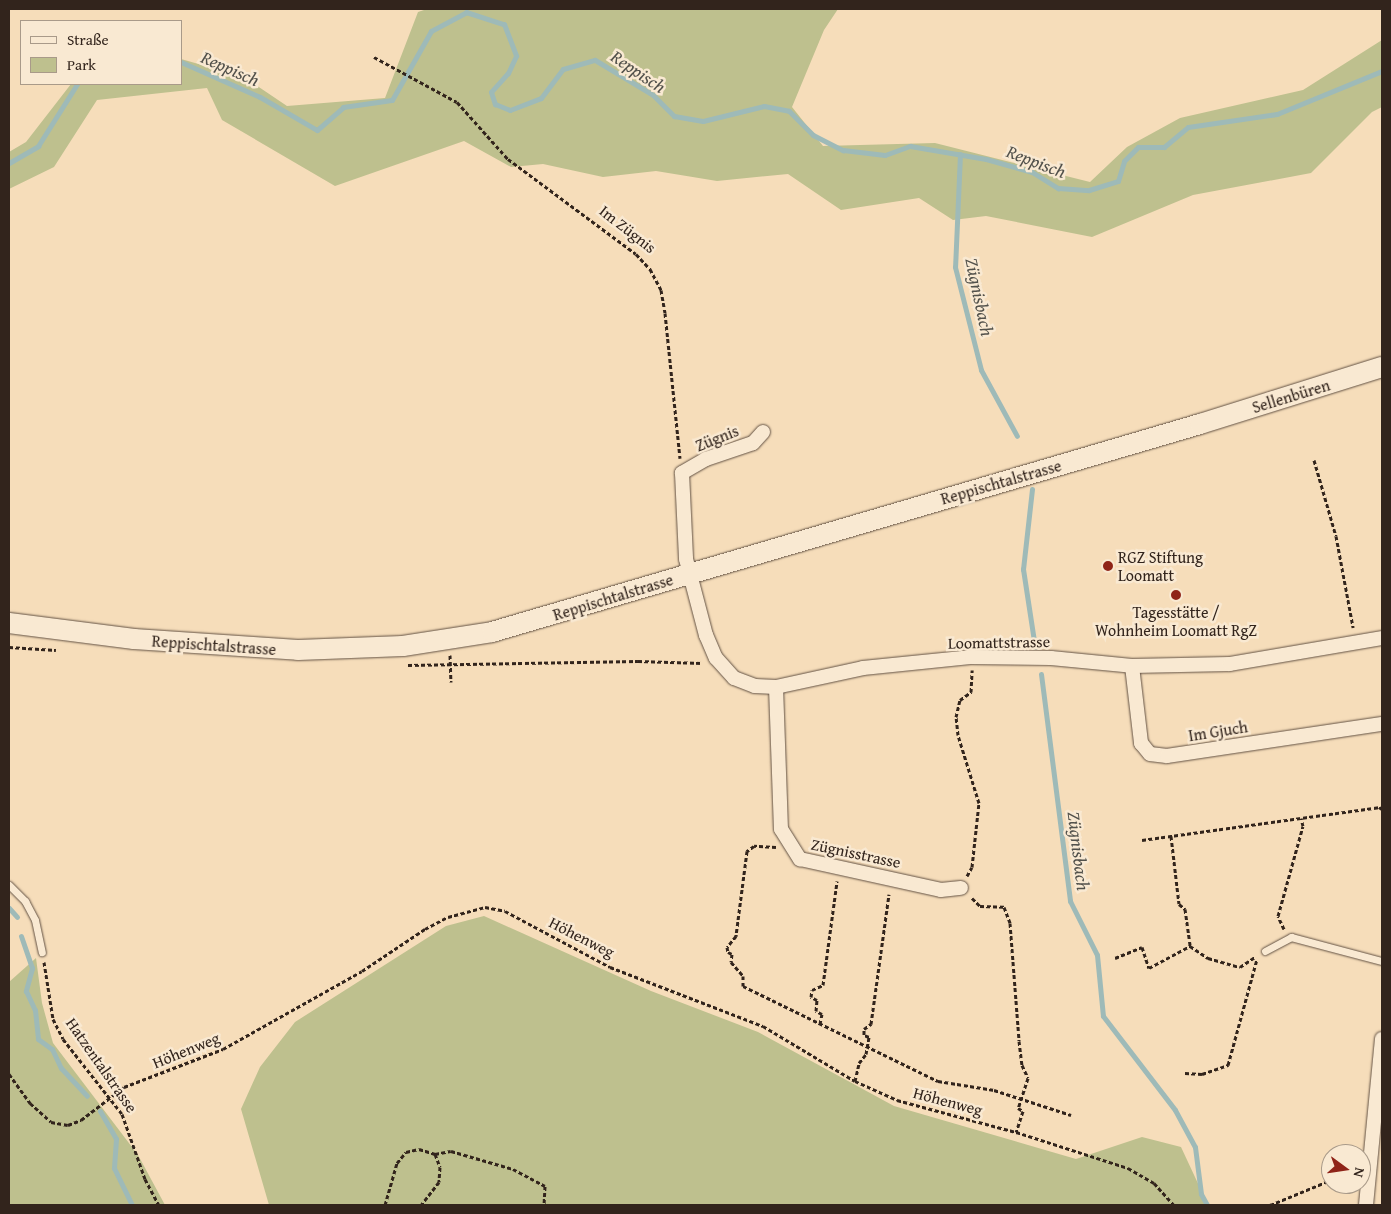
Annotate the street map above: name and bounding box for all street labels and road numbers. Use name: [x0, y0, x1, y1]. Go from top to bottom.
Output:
street label: Im Zügnis: [596, 201, 660, 257]
street label: Sellenbüren: [1250, 375, 1332, 417]
street label: Zügnis: [693, 421, 741, 455]
street label: Reppischtalstrasse: [938, 456, 1064, 508]
street label: Reppischtalstrasse: [551, 570, 675, 624]
street label: Reppischtalstrasse: [151, 631, 277, 659]
street label: Loomattstrasse: [948, 632, 1050, 652]
street label: Im Gjuch: [1187, 717, 1249, 745]
street label: Zügnisstrasse: [809, 834, 903, 872]
street label: Höhenweg: [546, 912, 618, 962]
street label: Hatzentalstrasse: [62, 1014, 142, 1116]
street label: Höhenweg: [150, 1028, 222, 1072]
street label: Höhenweg: [911, 1083, 985, 1119]

